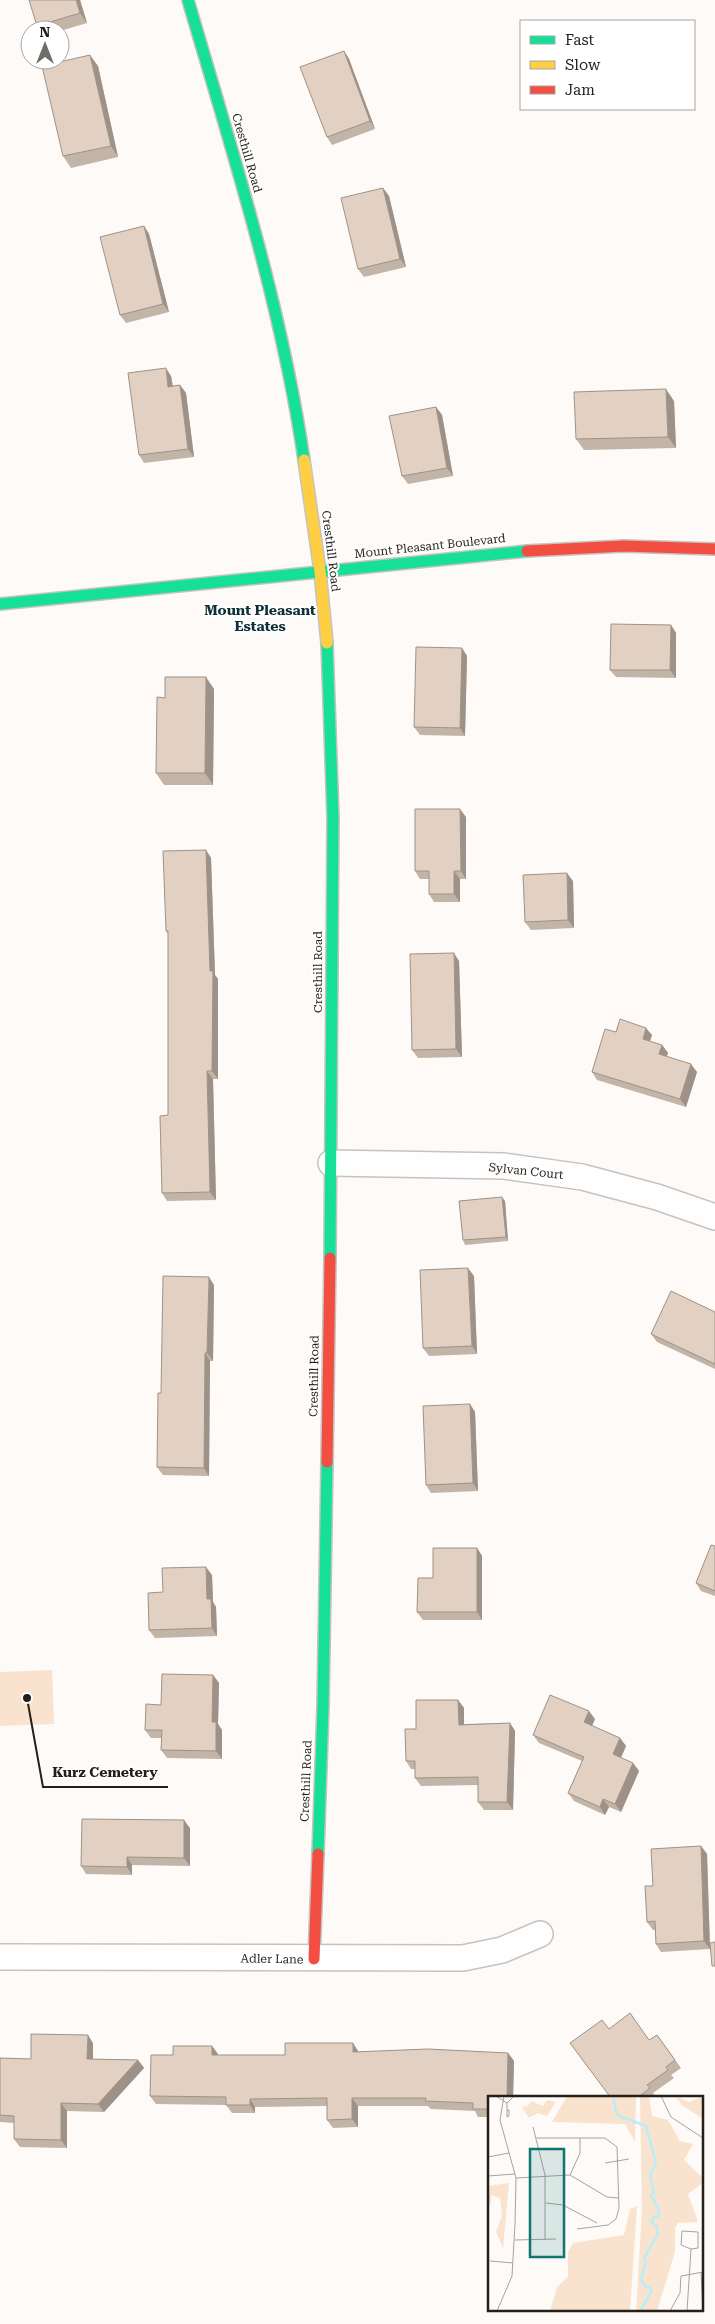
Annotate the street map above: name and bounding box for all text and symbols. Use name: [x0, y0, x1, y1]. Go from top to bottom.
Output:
north arrow: [20, 20, 70, 70]
legend: [520, 20, 695, 110]
text: N: [40, 24, 51, 40]
text: Fast: [565, 31, 595, 49]
text: Slow: [565, 56, 601, 74]
text: Jam: [565, 81, 595, 99]
street label: Cresthill Road: [229, 112, 265, 195]
street label: Cresthill Road: [319, 510, 343, 593]
street label: Mount Pleasant Boulevard: [354, 531, 507, 561]
district label: Mount Pleasant Estates: [204, 602, 316, 634]
street label: Cresthill Road: [311, 931, 325, 1013]
street label: Sylvan Court: [488, 1160, 565, 1182]
street label: Cresthill Road: [306, 1335, 322, 1417]
street label: Cresthill Road: [298, 1740, 314, 1822]
callout: Kurz Cemetery: [43, 1758, 168, 1787]
text: Kurz Cemetery: [52, 1764, 158, 1780]
street label: Adler Lane: [241, 1951, 304, 1967]
inset map: [488, 2096, 702, 2312]

